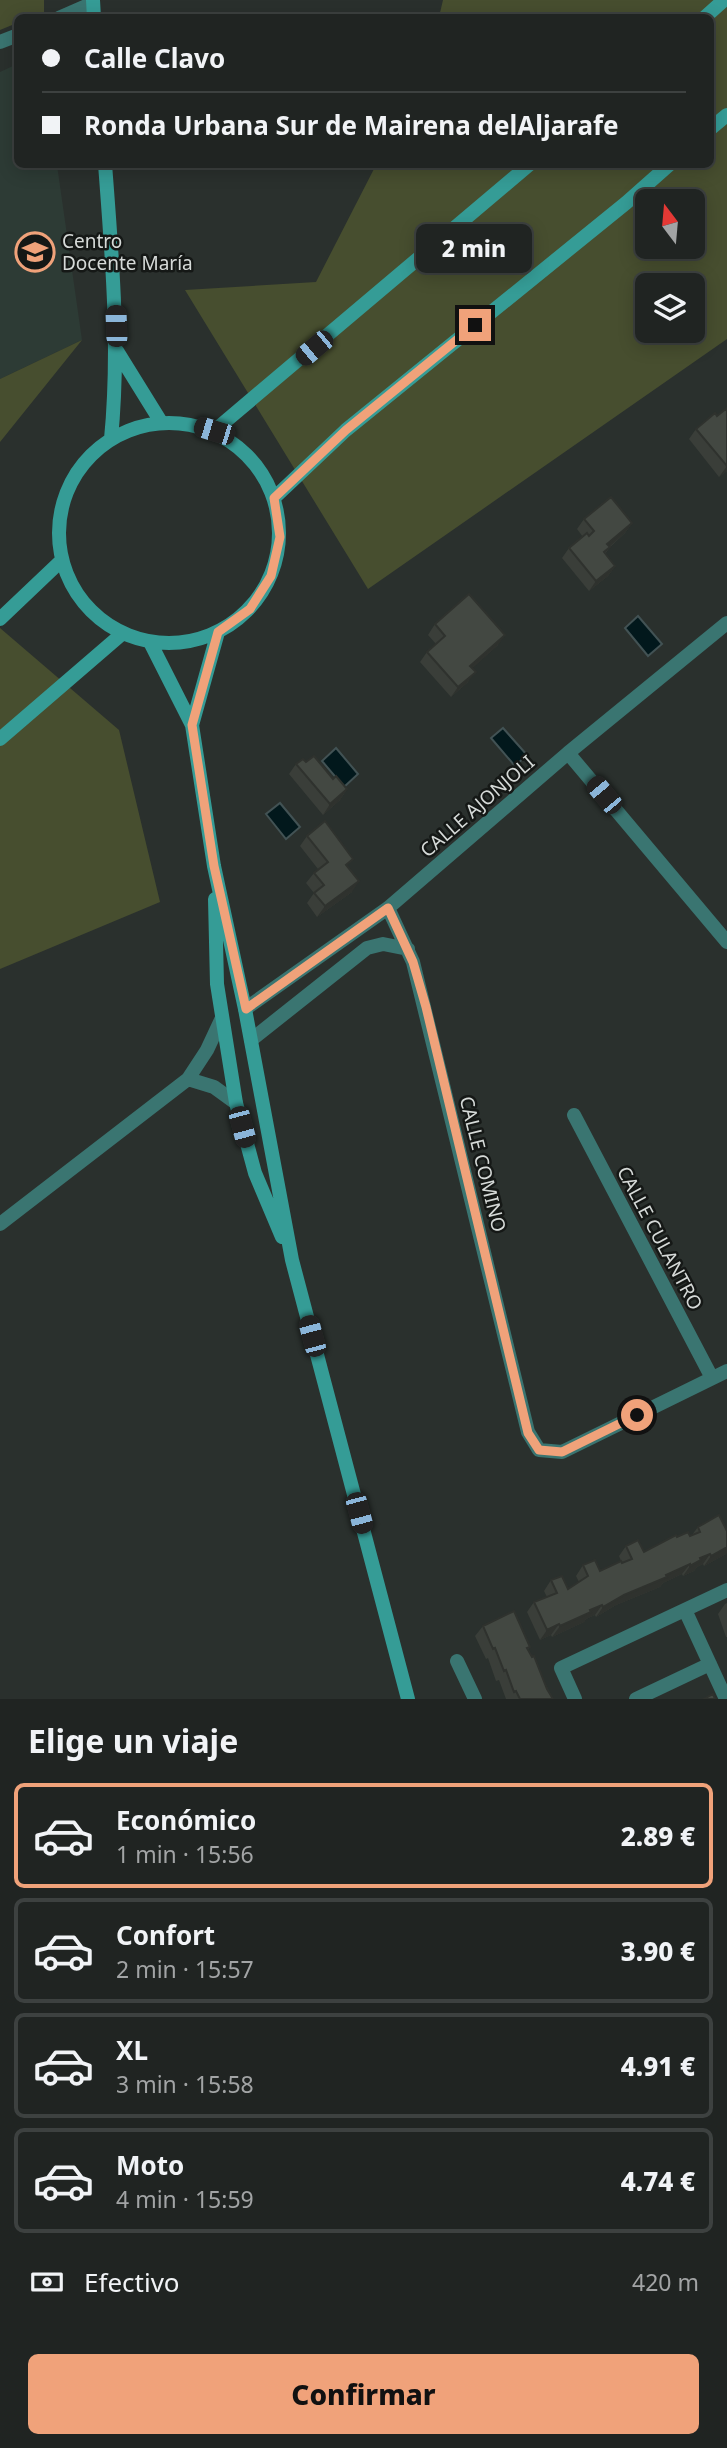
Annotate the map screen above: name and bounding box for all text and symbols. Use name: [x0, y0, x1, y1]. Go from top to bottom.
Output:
text: Calle Clavo: [84, 40, 225, 76]
text: Ronda Urbana Sur de Mairena delAljarafe: [84, 107, 619, 143]
north arrow: [635, 189, 705, 259]
map controls: [635, 189, 705, 343]
callout: 2 min: [417, 224, 533, 272]
place label: Centro Docente María: [62, 228, 193, 276]
school or university icon: Centro Docente María: [14, 231, 56, 273]
text: 2 min: [442, 232, 506, 264]
button: layers: [635, 273, 705, 343]
car: [105, 305, 128, 347]
route end: [459, 309, 491, 341]
car: [292, 326, 337, 370]
car: [191, 415, 238, 447]
street label: CALLE AJONJOLI: [414, 749, 540, 863]
car: [583, 772, 626, 818]
street label: CALLE COMINO: [454, 1093, 512, 1235]
car: [227, 1104, 258, 1150]
street label: CALLE CULANTRO: [611, 1162, 709, 1314]
car: [297, 1313, 328, 1359]
route start: [621, 1399, 653, 1431]
car: [344, 1490, 375, 1536]
text: Elige un viaje: [28, 1719, 238, 1762]
text: Económico: [116, 1802, 256, 1838]
icon: car: [32, 1804, 95, 1867]
text: 2.89 €: [621, 1818, 695, 1854]
text: 1 min · 15:56: [116, 1838, 254, 1870]
text: Confort: [116, 1917, 215, 1953]
icon: car: [32, 1919, 95, 1982]
text: 3.90 €: [621, 1933, 695, 1969]
text: 2 min · 15:57: [116, 1953, 254, 1985]
text: XL: [116, 2032, 148, 2068]
icon: car: [32, 2034, 95, 2097]
text: 4.91 €: [621, 2048, 695, 2084]
text: 3 min · 15:58: [116, 2068, 254, 2100]
text: Moto: [116, 2147, 184, 2183]
icon: car: [32, 2149, 95, 2212]
text: 4.74 €: [621, 2163, 695, 2199]
text: 4 min · 15:59: [116, 2183, 254, 2215]
icon: cash: [28, 2263, 66, 2301]
text: Efectivo: [84, 2264, 180, 2300]
text: 420 m: [632, 2266, 699, 2298]
button: Confirmar: [28, 2354, 699, 2434]

